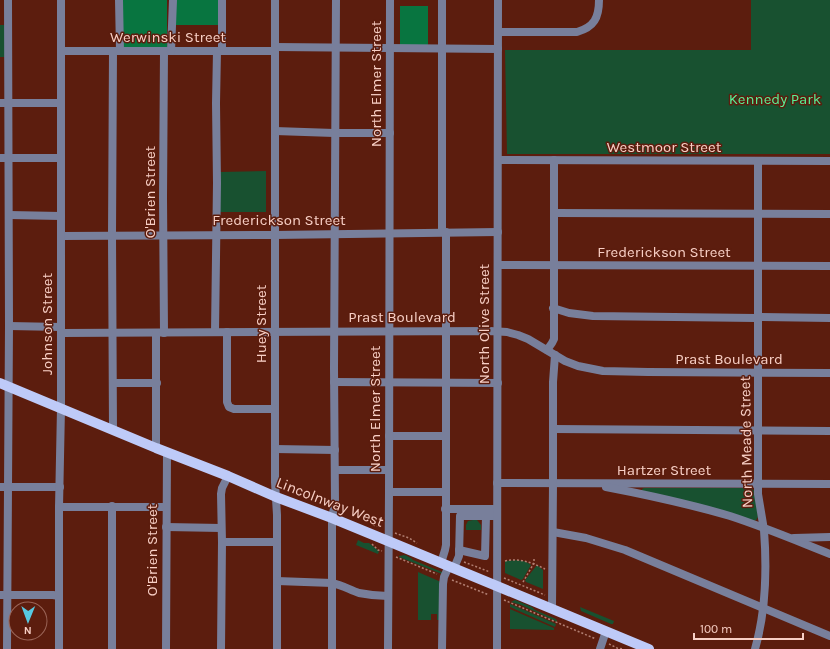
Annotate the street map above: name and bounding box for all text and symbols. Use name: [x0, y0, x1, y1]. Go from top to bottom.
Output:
street label: North Elmer Street: [367, 20, 385, 147]
street label: Werwinski Street: [110, 28, 226, 46]
park label: Kennedy Park: [729, 90, 821, 108]
street label: Westmoor Street: [607, 138, 722, 156]
street label: O'Brien Street: [141, 145, 159, 238]
street label: Frederickson Street: [212, 211, 346, 229]
street label: Frederickson Street: [597, 243, 731, 261]
street label: North Olive Street: [475, 263, 493, 384]
street label: Johnson Street: [38, 273, 56, 375]
street label: Huey Street: [252, 284, 270, 363]
street label: Prast Boulevard: [348, 308, 456, 326]
street label: North Elmer Street: [366, 345, 384, 472]
street label: Prast Boulevard: [675, 350, 783, 368]
street label: North Meade Street: [736, 375, 756, 508]
street label: Hartzer Street: [617, 461, 712, 479]
street label: Lincolnway West: [274, 473, 387, 531]
street label: O'Brien Street: [143, 503, 161, 596]
north arrow: [8, 601, 48, 641]
scale bar: [694, 615, 803, 641]
text: 100 m: [700, 622, 732, 636]
text: N: [24, 624, 32, 637]

